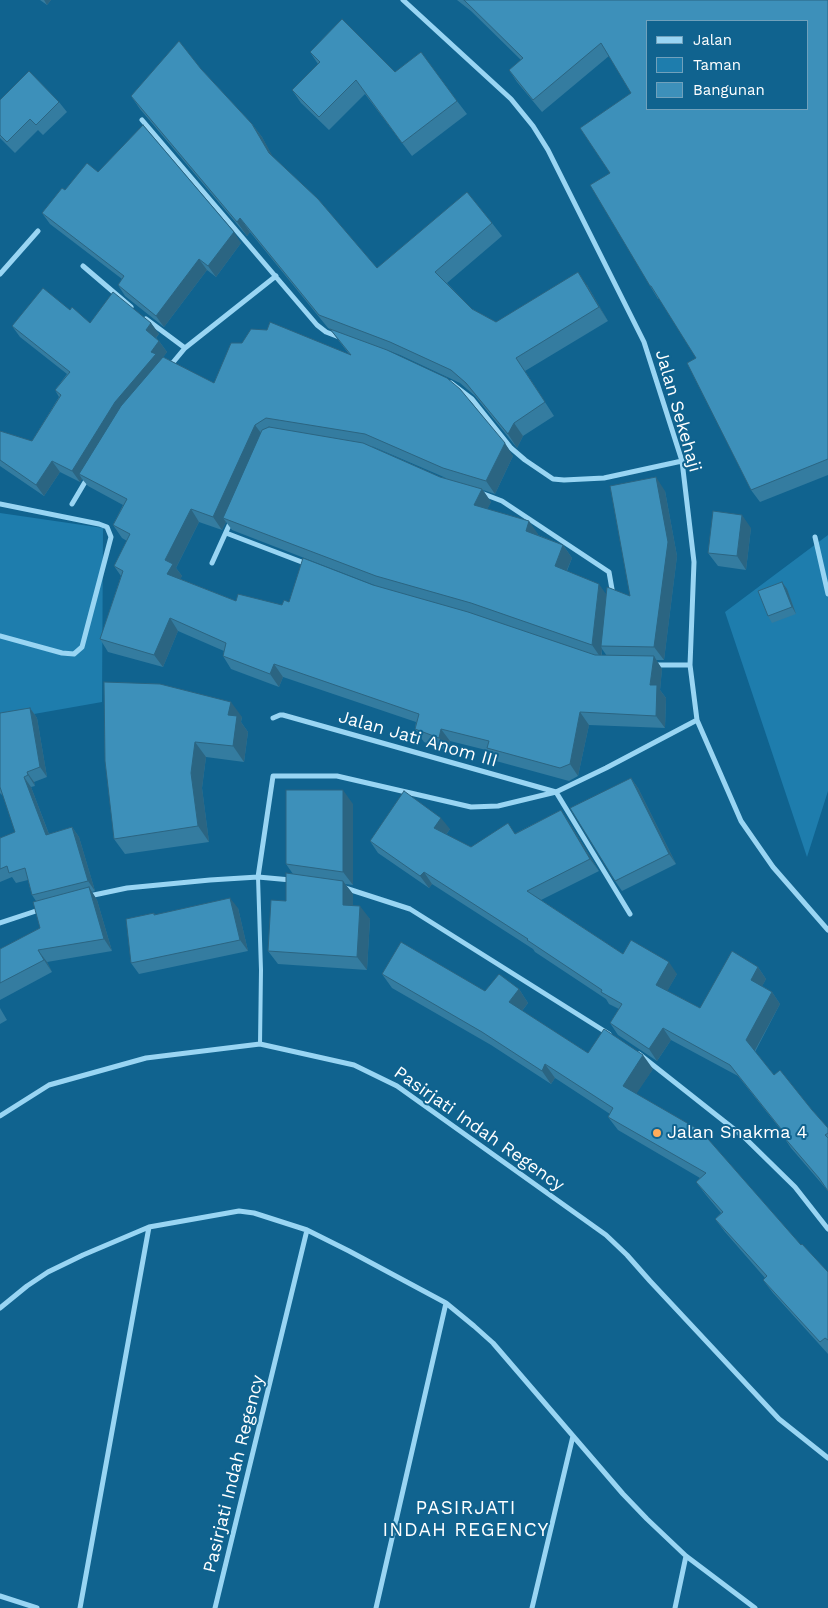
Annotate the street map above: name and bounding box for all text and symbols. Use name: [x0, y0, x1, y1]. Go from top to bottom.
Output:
legend: [646, 20, 808, 110]
text: Jalan: [693, 31, 732, 49]
text: Taman: [693, 56, 741, 74]
text: Bangunan: [693, 81, 765, 99]
street label: Jalan Sekehaji: [650, 347, 706, 475]
street label: Jalan Jati Anom III: [336, 706, 500, 772]
street label: Pasirjati Indah Regency: [390, 1062, 568, 1196]
place label: Jalan Snakma 4: [667, 1122, 807, 1144]
marker: Jalan Snakma 4: [651, 1127, 663, 1139]
street label: Pasirjati Indah Regency: [199, 1373, 269, 1575]
district label: PASIRJATI INDAH REGENCY: [381, 1497, 551, 1541]

